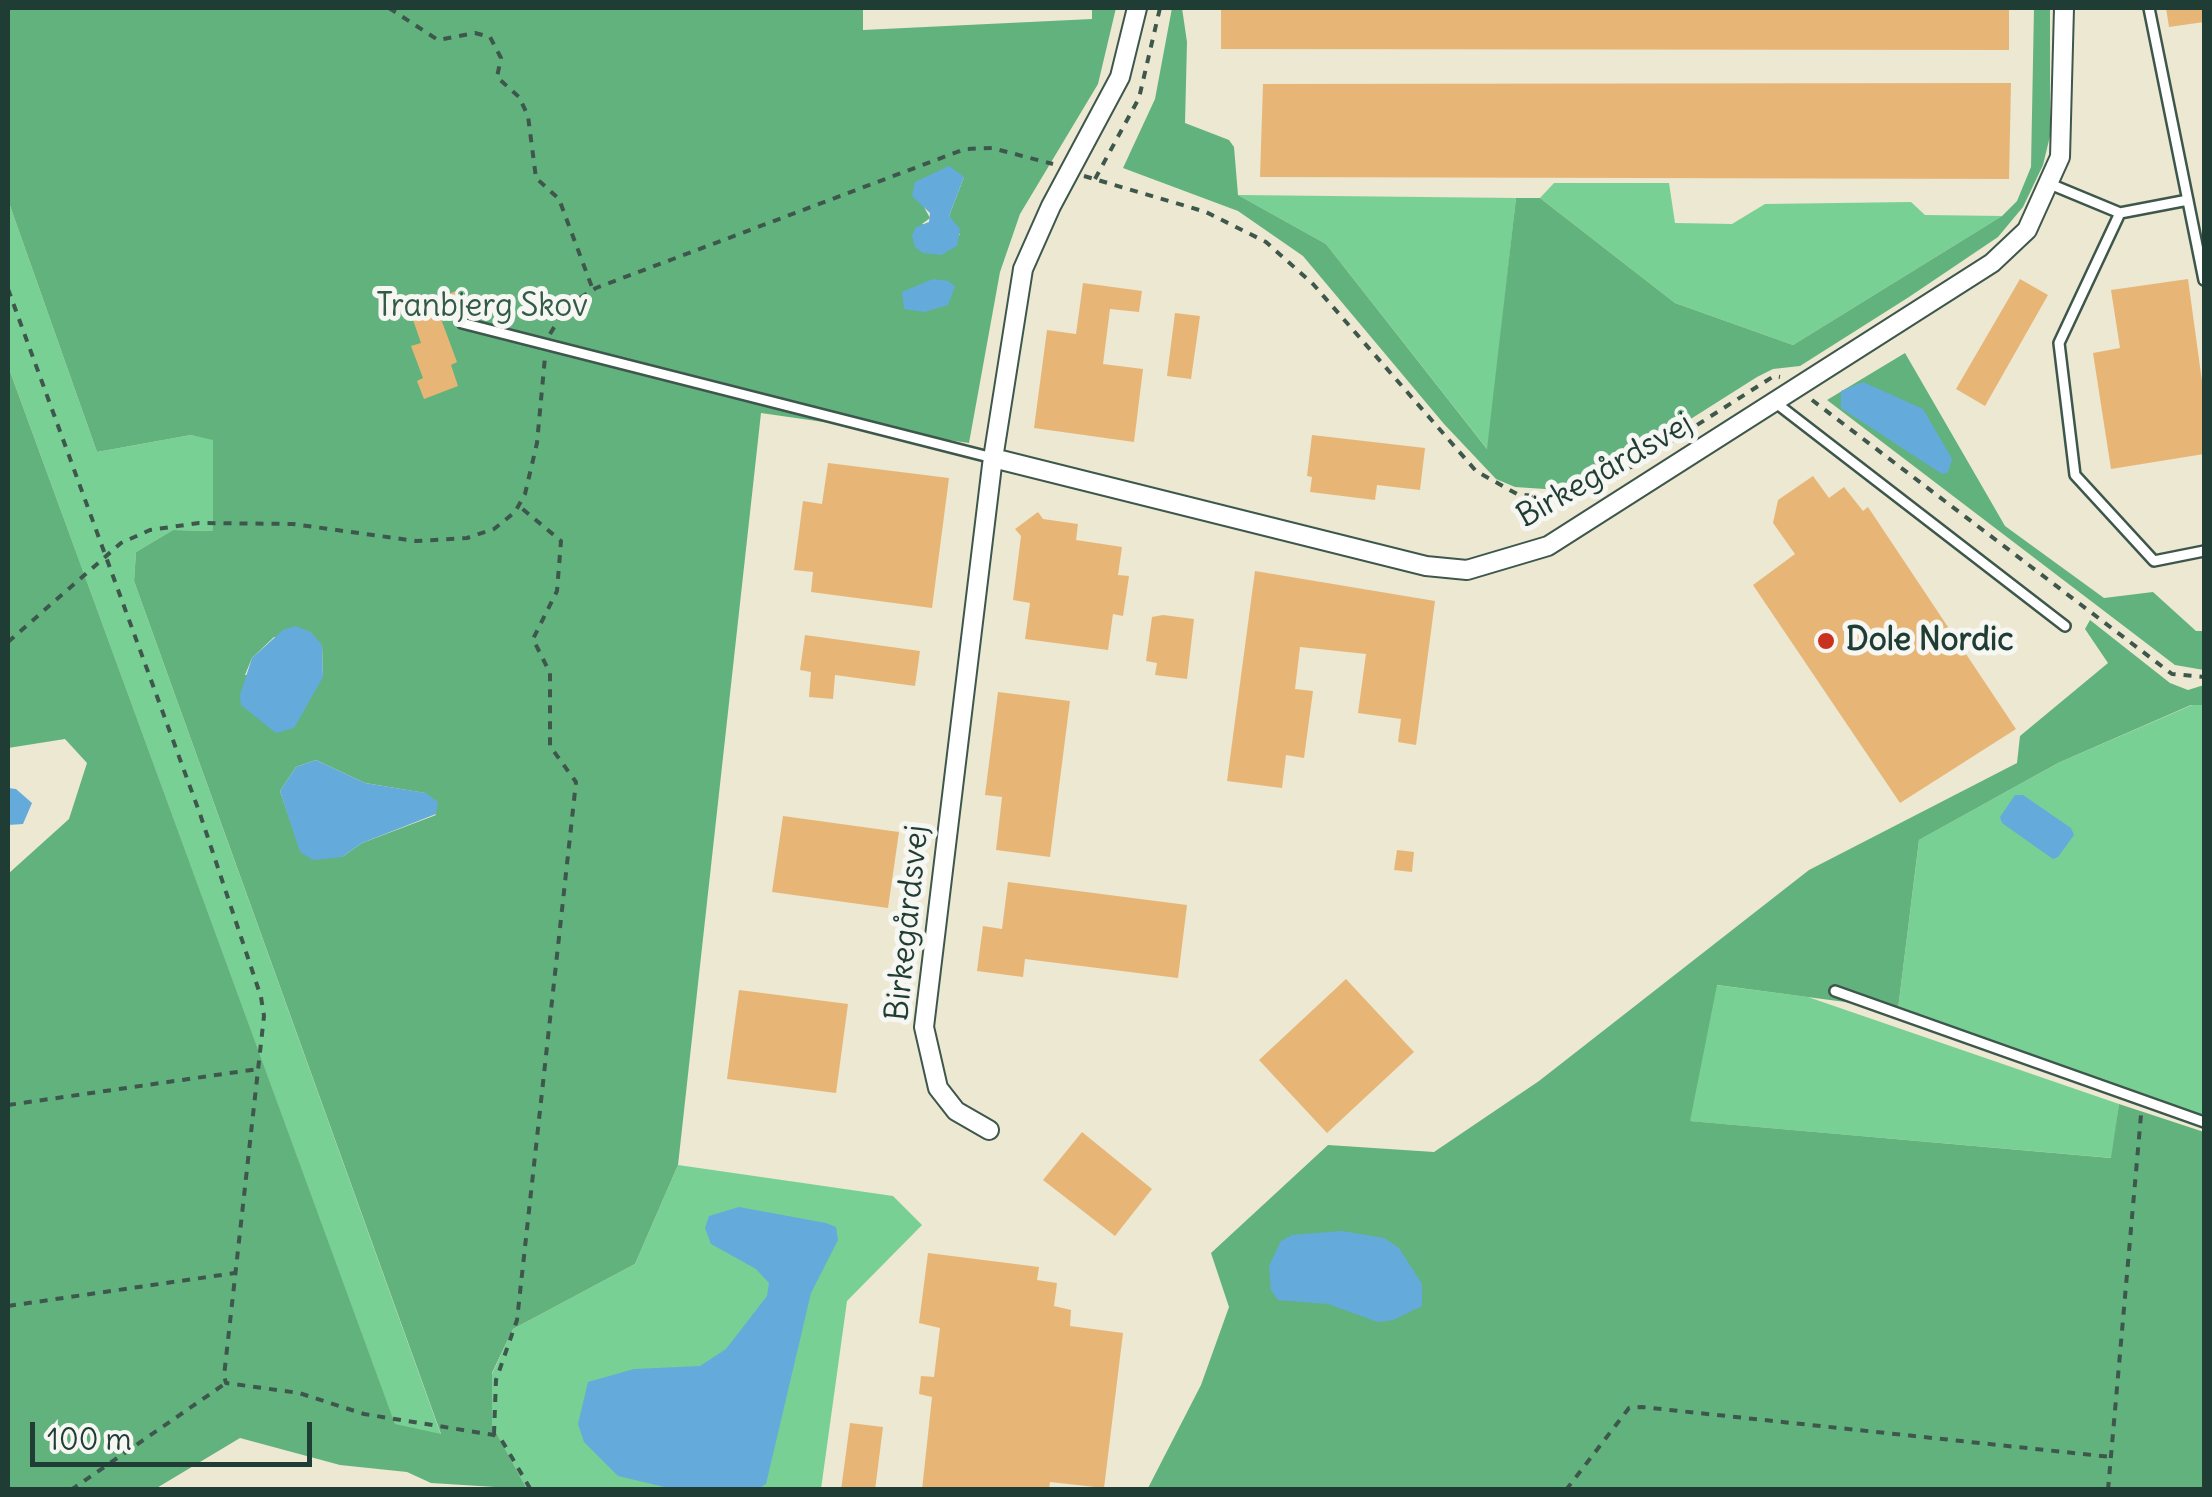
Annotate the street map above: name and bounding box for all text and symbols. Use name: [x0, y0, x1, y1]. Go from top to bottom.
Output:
park label: Tranbjerg Skov: [376, 288, 588, 326]
street label: Birkegårdsvej: [1510, 405, 1700, 537]
place label: Dole Nordic: [1846, 622, 2013, 660]
marker: Dole Nordic: [1815, 630, 1837, 652]
street label: Birkegårdsvej: [879, 823, 937, 1023]
scale bar: [35, 1402, 318, 1464]
text: 100 m: [47, 1420, 132, 1458]

